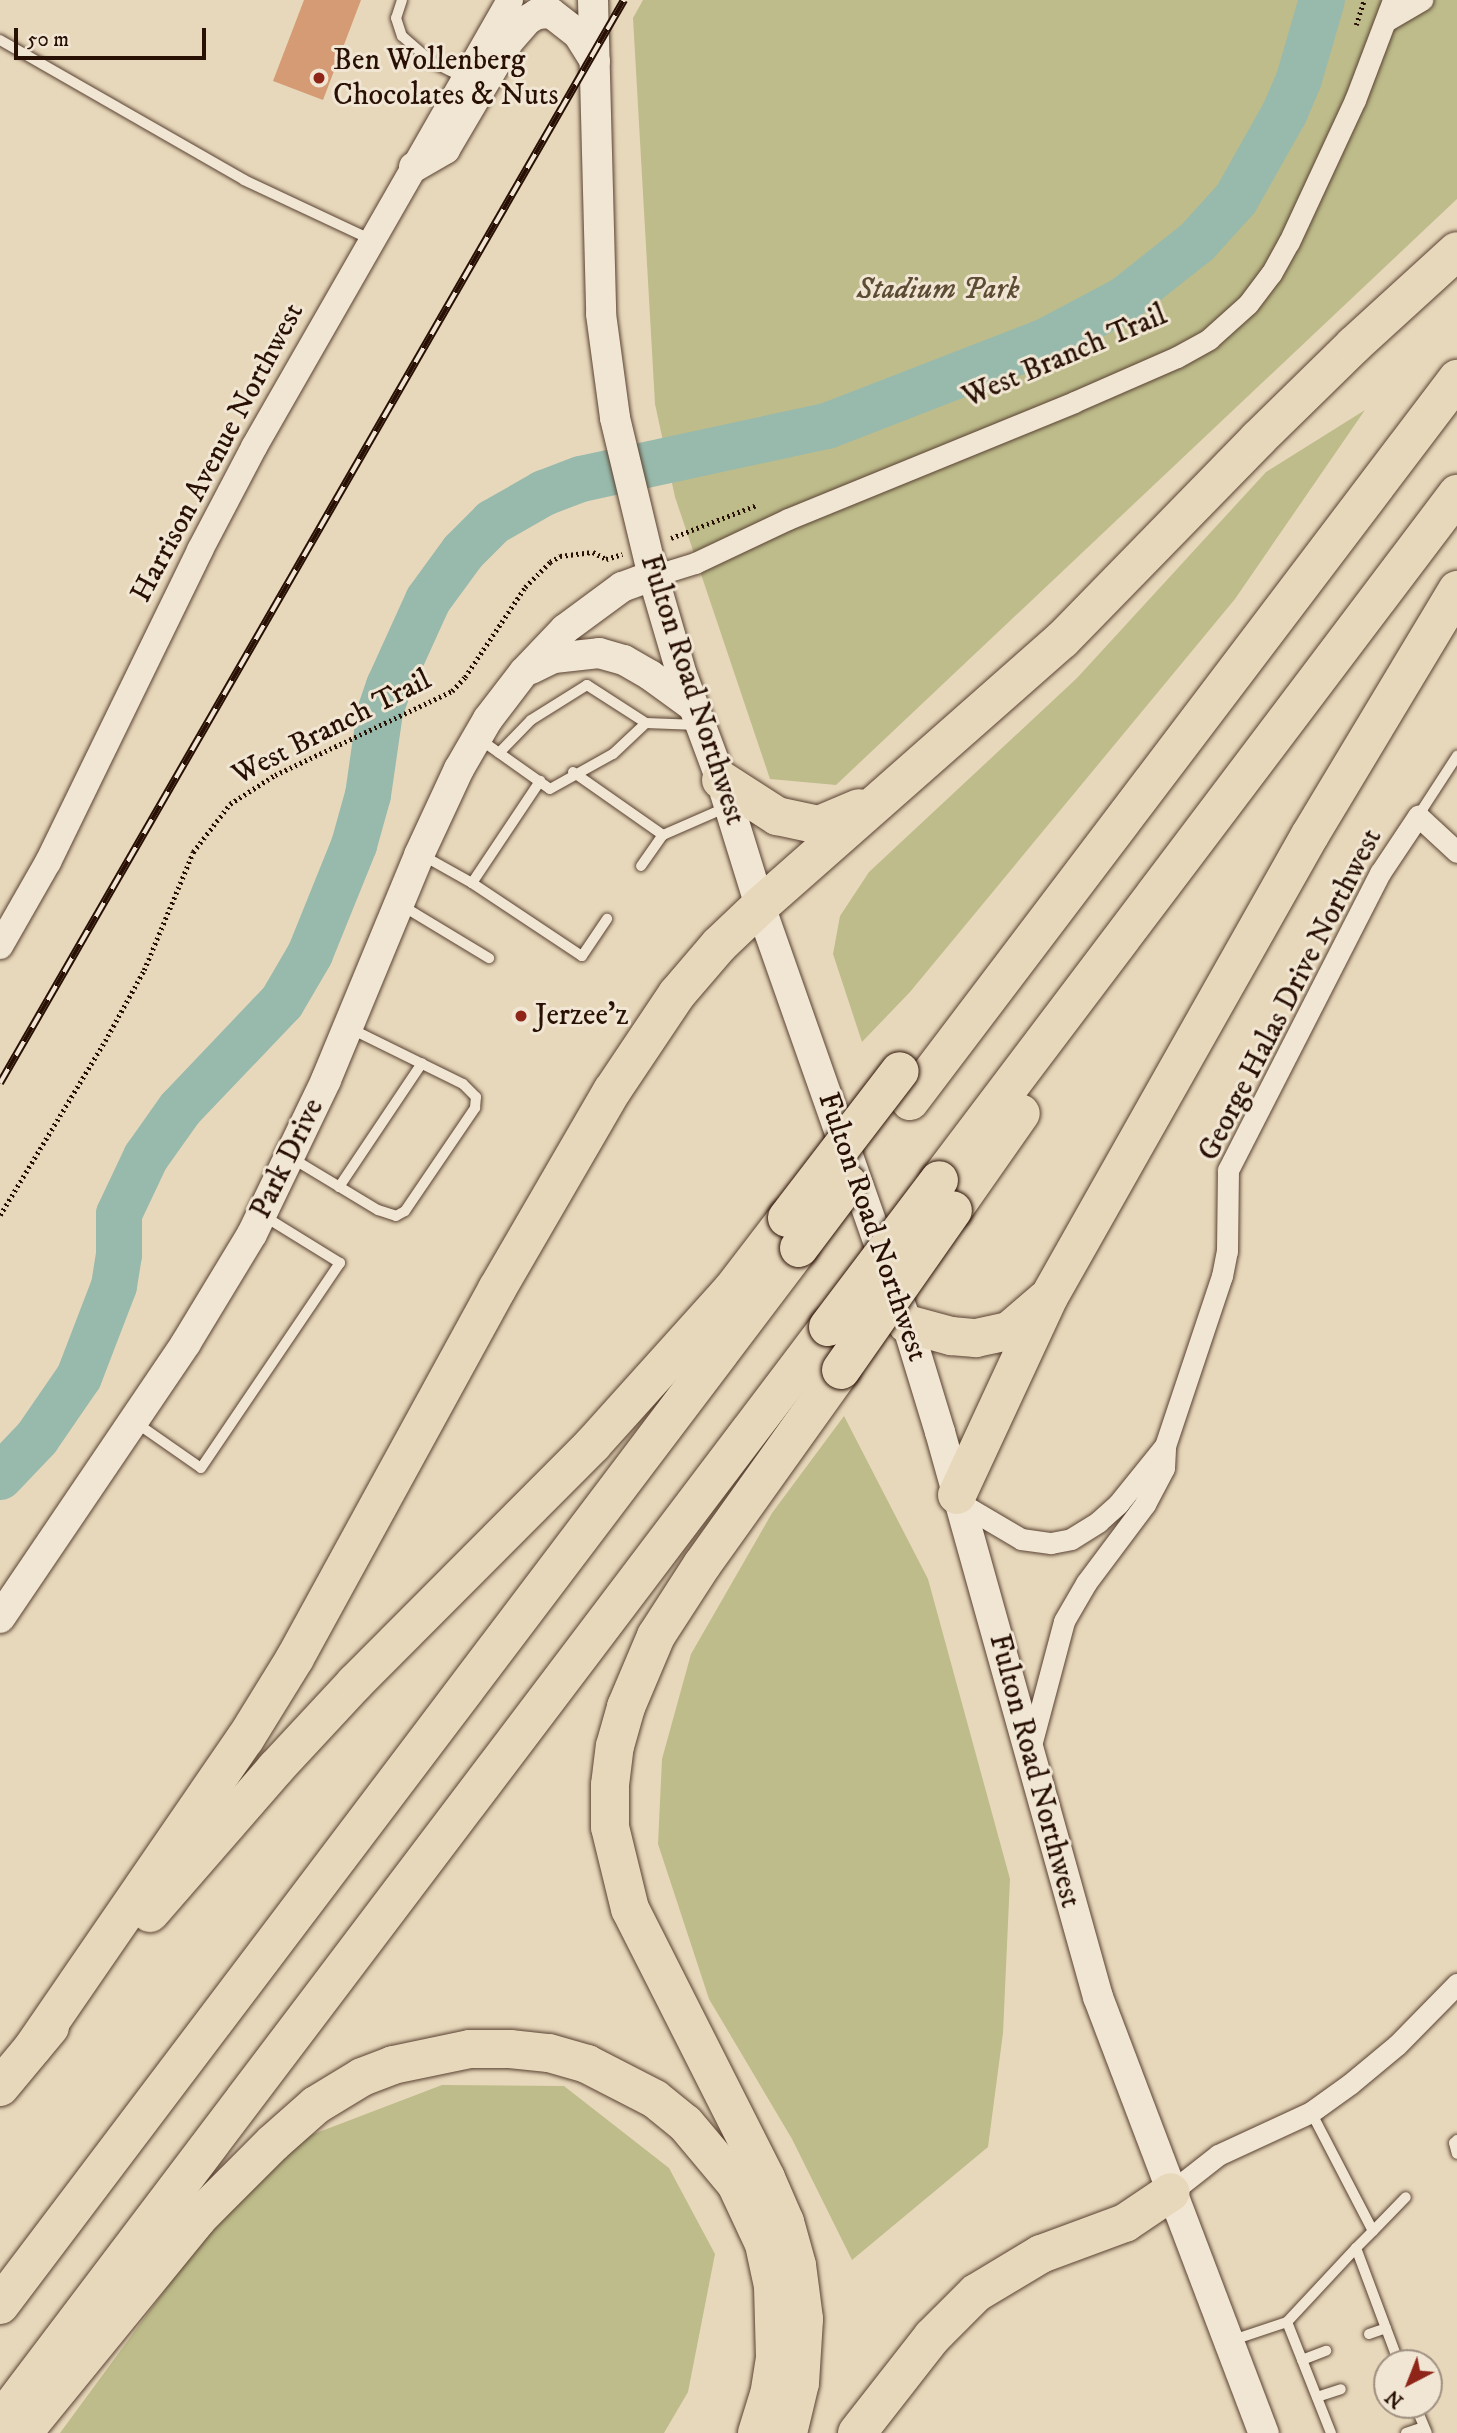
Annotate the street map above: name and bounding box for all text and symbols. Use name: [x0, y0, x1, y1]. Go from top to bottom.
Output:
scale bar: [18, 14, 210, 58]
text: 50 m: [27, 27, 69, 53]
place label: Ben Wollenberg Chocolates & Nuts: [333, 43, 558, 113]
marker: Ben Wollenberg Chocolates & Nuts: [311, 70, 327, 86]
park label: Stadium Park: [856, 272, 1020, 308]
street label: Harrison Avenue Northwest: [124, 297, 312, 609]
street label: West Branch Trail: [958, 298, 1172, 416]
street label: Fulton Road Northwest: [631, 550, 753, 830]
street label: West Branch Trail: [227, 662, 437, 794]
street label: George Halas Drive Northwest: [1191, 823, 1391, 1167]
place label: Jerzee'z: [535, 998, 629, 1034]
marker: Jerzee'z: [513, 1008, 529, 1024]
street label: Fulton Road Northwest: [809, 1088, 935, 1366]
street label: Park Drive: [243, 1093, 333, 1225]
street label: Fulton Road Northwest: [980, 1630, 1088, 1912]
north arrow: [1373, 2349, 1443, 2419]
text: N: [1381, 2385, 1408, 2412]

